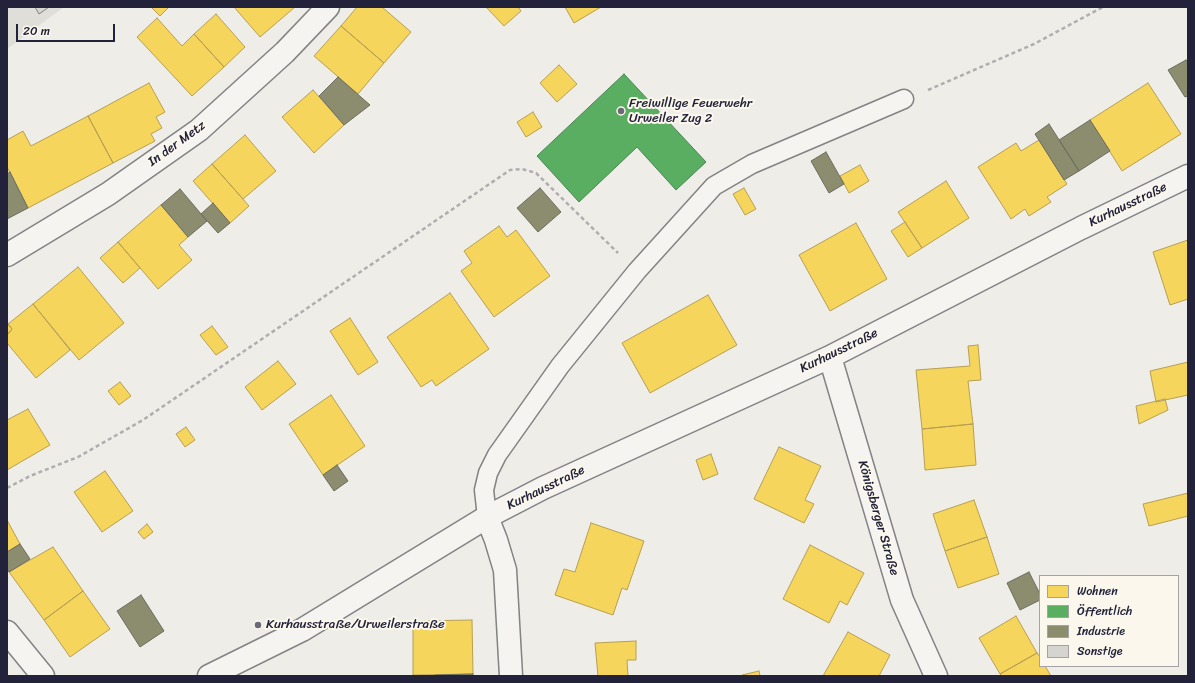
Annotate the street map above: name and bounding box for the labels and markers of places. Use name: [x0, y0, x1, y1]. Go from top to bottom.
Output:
place label: Freiwillige Feuerwehr Urweiler Zug 2: [629, 96, 752, 127]
marker: Freiwillige Feuerwehr Urweiler Zug 2: [616, 106, 626, 116]
place label: Kurhausstraße/Urweilerstraße: [266, 617, 445, 633]
marker: Kurhausstraße/Urweilerstraße: [253, 620, 263, 630]

